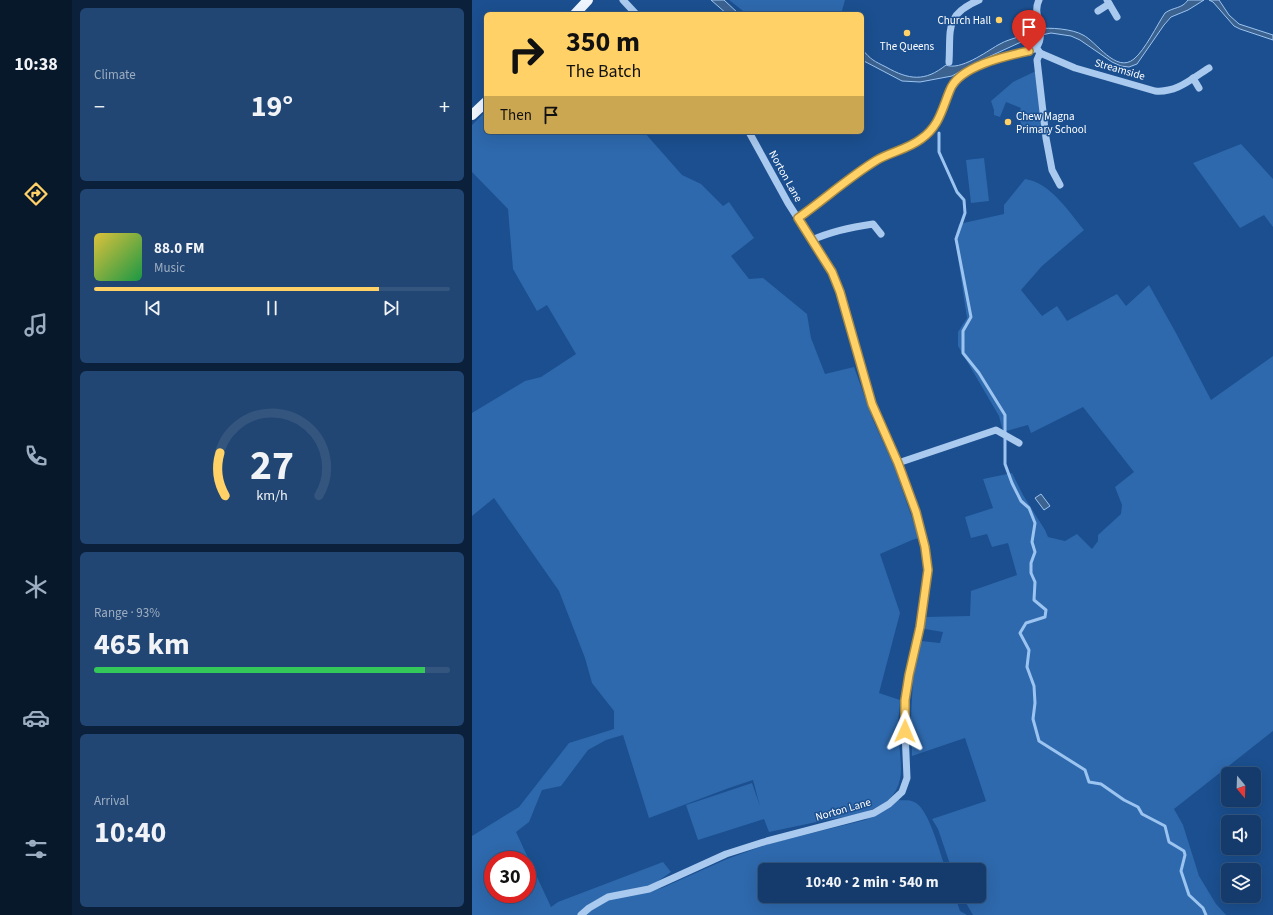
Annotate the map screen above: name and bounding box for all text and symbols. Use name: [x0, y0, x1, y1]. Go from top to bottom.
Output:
pin: [1012, 10, 1046, 51]
place label: Church Hall: [938, 13, 991, 28]
marker: Church Hall: [994, 15, 1004, 25]
icon: arrive: [1018, 16, 1040, 38]
text: 350 m: [566, 22, 640, 62]
icon: right: [500, 28, 552, 80]
marker: The Queens: [902, 28, 912, 38]
place label: The Queens: [880, 39, 935, 54]
text: 10:38: [14, 52, 58, 77]
street label: Streamside: [1093, 55, 1147, 84]
text: The Batch: [566, 59, 641, 84]
text: Climate: [94, 66, 136, 84]
text: 19°: [251, 85, 293, 128]
text: −: [94, 91, 105, 123]
text: +: [439, 91, 450, 123]
icon: arrive: [540, 104, 562, 126]
text: Then: [500, 105, 532, 126]
place label: Chew Magna Primary School: [1016, 109, 1087, 137]
marker: Chew Magna Primary School: [1003, 117, 1013, 127]
street label: Norton Lane: [765, 148, 806, 205]
icon: directions: [22, 180, 50, 208]
text: 88.0 FM: [154, 238, 205, 259]
text: Music: [154, 259, 185, 277]
icon: previous: [142, 297, 164, 319]
icon: pause: [261, 297, 283, 319]
icon: next: [380, 297, 402, 319]
icon: music: [22, 311, 50, 339]
text: 27: [250, 435, 294, 495]
icon: phone: [22, 442, 50, 470]
text: km/h: [256, 484, 288, 505]
icon: climate: [22, 573, 50, 601]
text: Range · 93%: [94, 604, 160, 622]
text: 465 km: [94, 623, 190, 666]
icon: car: [22, 704, 50, 732]
position arrow: [884, 710, 926, 752]
north arrow: [1221, 767, 1261, 807]
map controls: [1221, 767, 1261, 903]
text: Arrival: [94, 792, 129, 810]
street label: Norton Lane: [814, 794, 873, 825]
text: 10:40: [94, 811, 166, 854]
button: sound: [1221, 815, 1261, 855]
icon: filters: [22, 835, 50, 863]
speed limit sign: 30: [484, 851, 536, 903]
button: layers: [1221, 863, 1261, 903]
text: 10:40 · 2 min · 540 m: [805, 872, 939, 893]

